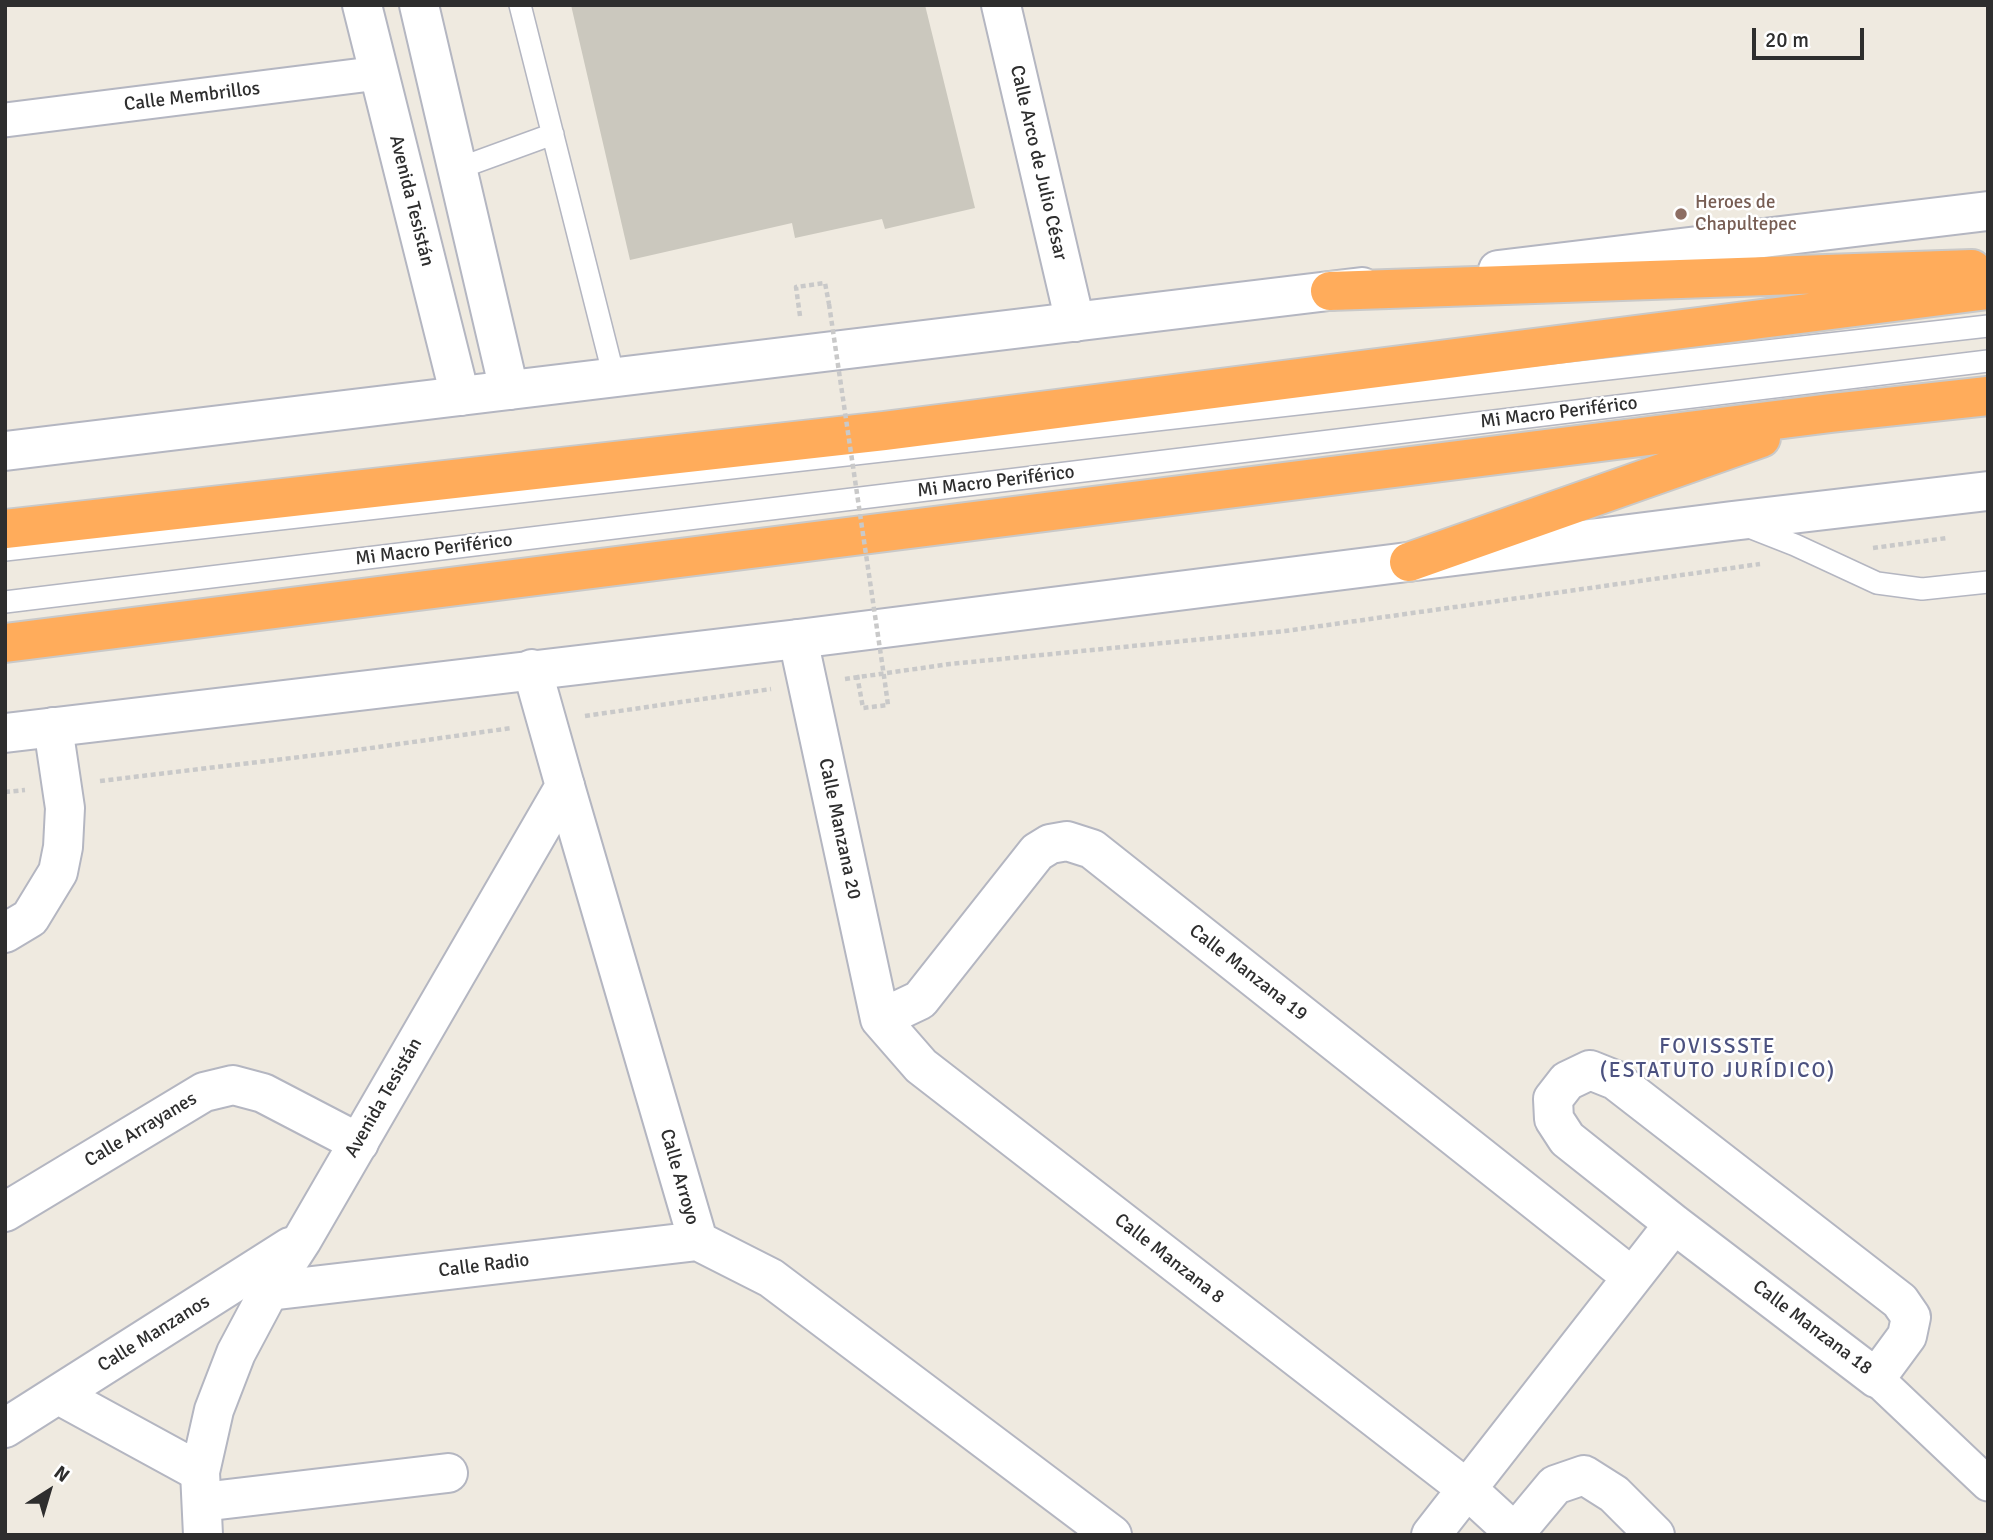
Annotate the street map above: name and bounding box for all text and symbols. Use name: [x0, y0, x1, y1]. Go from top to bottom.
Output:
scale bar: [1755, 14, 1867, 58]
text: 20 m: [1765, 27, 1809, 53]
street label: Calle Arco de Julio César: [1004, 63, 1072, 263]
street label: Calle Membrillos: [123, 77, 261, 117]
street label: Avenida Tesistán: [384, 133, 438, 269]
place label: Heroes de Chapultepec: [1695, 192, 1797, 236]
marker: Heroes de Chapultepec: [1673, 206, 1689, 222]
street label: Mi Macro Periférico: [1479, 392, 1639, 434]
street label: Mi Macro Periférico: [916, 461, 1076, 503]
street label: Mi Macro Periférico: [354, 529, 514, 571]
street label: Calle Manzana 20: [813, 756, 865, 902]
street label: Calle Manzana 19: [1184, 920, 1312, 1026]
street label: Avenida Tesistán: [341, 1034, 427, 1162]
district label: FOVISSSTE (ESTATUTO JURÍDICO): [1602, 1034, 1834, 1084]
street label: Calle Arrayanes: [81, 1088, 201, 1172]
street label: Calle Arroyo: [654, 1126, 704, 1228]
street label: Calle Manzana 8: [1109, 1209, 1229, 1309]
street label: Calle Radio: [437, 1249, 531, 1283]
street label: Calle Manzana 18: [1748, 1276, 1876, 1380]
street label: Calle Manzanos: [94, 1291, 214, 1377]
north arrow: [14, 1456, 84, 1526]
text: N: [49, 1461, 74, 1488]

